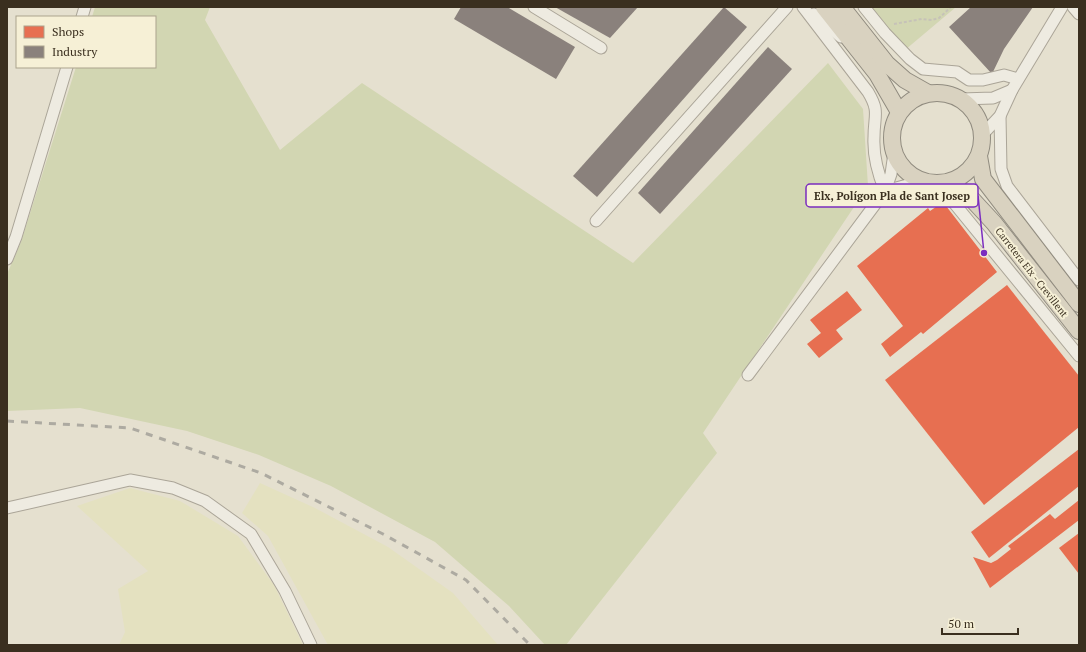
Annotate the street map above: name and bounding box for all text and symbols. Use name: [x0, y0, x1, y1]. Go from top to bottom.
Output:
legend: [16, 16, 156, 68]
text: Shops: [52, 24, 84, 39]
text: Industry: [52, 44, 98, 59]
callout: Elx, Polígon Pla de Sant Josep: [806, 184, 978, 207]
text: Elx, Polígon Pla de Sant Josep: [814, 189, 970, 203]
street label: Carretera Elx - Crevillent: [992, 225, 1071, 320]
scale bar: [942, 610, 1018, 636]
text: 50 m: [948, 616, 975, 631]

